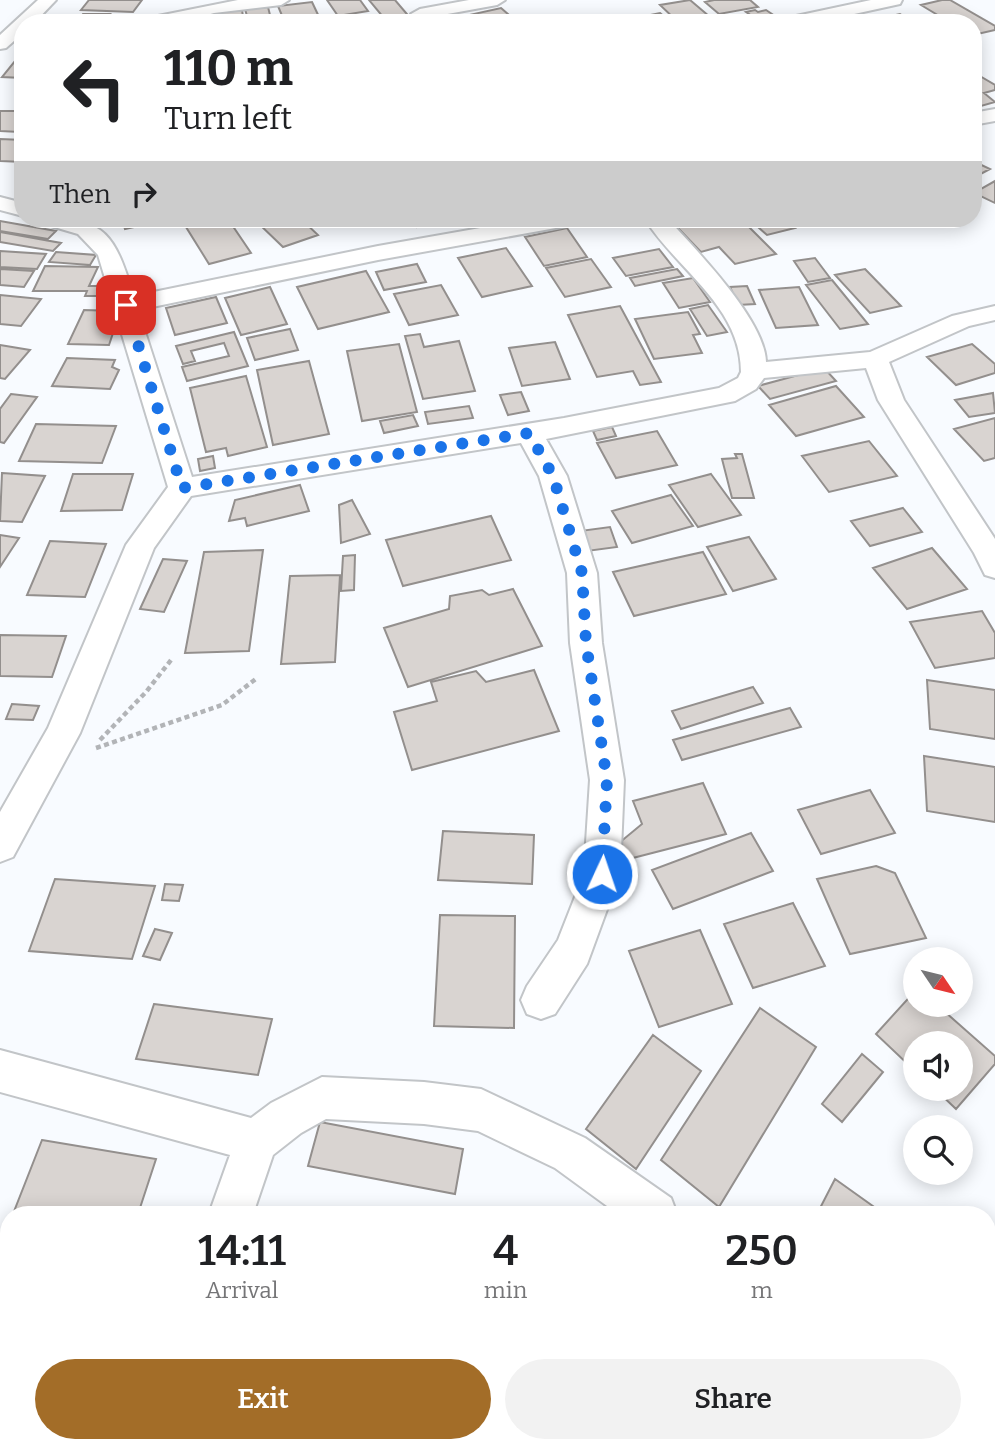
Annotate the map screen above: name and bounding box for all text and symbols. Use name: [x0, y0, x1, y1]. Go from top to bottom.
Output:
text: 110 m: [164, 39, 293, 98]
icon: left: [49, 42, 140, 133]
text: Turn left: [164, 99, 292, 137]
icon: right: [125, 175, 163, 213]
text: Then: [49, 179, 111, 210]
pin: [96, 275, 156, 335]
icon: arrive: [107, 286, 145, 324]
position arrow: [565, 837, 639, 911]
north arrow: [903, 947, 973, 1017]
map controls: [903, 947, 973, 1185]
button: sound: [903, 1031, 973, 1101]
button: search: [903, 1115, 973, 1185]
text: 14:11: [198, 1226, 286, 1276]
text: 4: [493, 1226, 518, 1276]
text: 250: [725, 1226, 798, 1276]
text: Arrival: [205, 1276, 278, 1304]
text: min: [484, 1276, 527, 1304]
text: m: [751, 1276, 773, 1304]
button: Exit: [35, 1359, 491, 1439]
button: Share: [505, 1359, 961, 1439]

